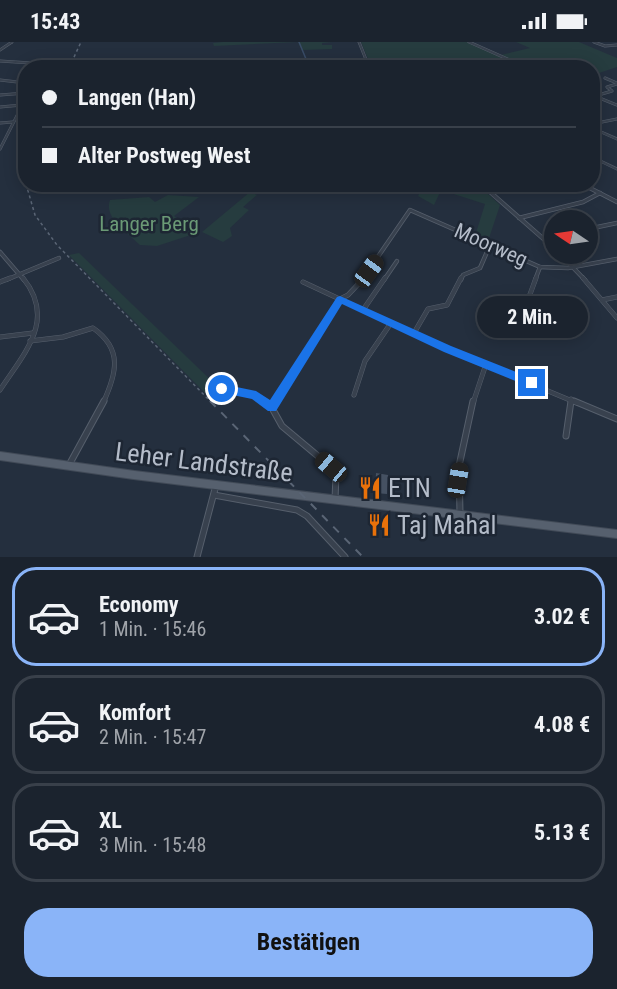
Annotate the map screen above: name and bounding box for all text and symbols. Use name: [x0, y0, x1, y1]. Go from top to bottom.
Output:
text: 15:43: [30, 9, 81, 34]
text: Langen (Han): [78, 85, 196, 110]
text: Alter Postweg West: [78, 143, 250, 168]
north arrow: [544, 210, 598, 264]
map controls: [544, 210, 598, 264]
park label: Langer Berg: [99, 212, 199, 236]
street label: Moorweg: [451, 218, 531, 272]
car: [351, 251, 387, 291]
callout: 2 Min.: [476, 296, 588, 338]
text: 2 Min.: [507, 305, 558, 329]
route end: [518, 369, 545, 396]
route start: [208, 375, 235, 402]
street label: Leher Landstraße: [113, 436, 295, 488]
car: [311, 449, 351, 485]
car: [446, 461, 470, 499]
place label: ETN: [388, 473, 431, 503]
restaurant icon: ETN: [357, 475, 383, 501]
place label: Taj Mahal: [397, 510, 496, 540]
restaurant icon: Taj Mahal: [366, 512, 392, 538]
icon: car: [27, 590, 81, 644]
text: Economy: [99, 592, 179, 617]
text: 3.02 €: [534, 604, 590, 629]
text: 1 Min. · 15:46: [99, 617, 206, 641]
icon: car: [27, 698, 81, 752]
text: Komfort: [99, 700, 171, 725]
text: 4.08 €: [534, 712, 590, 737]
text: 2 Min. · 15:47: [99, 725, 206, 749]
icon: car: [27, 806, 81, 860]
text: XL: [99, 808, 122, 833]
text: 5.13 €: [534, 820, 590, 845]
text: 3 Min. · 15:48: [99, 833, 206, 857]
button: Bestätigen: [24, 908, 593, 977]

